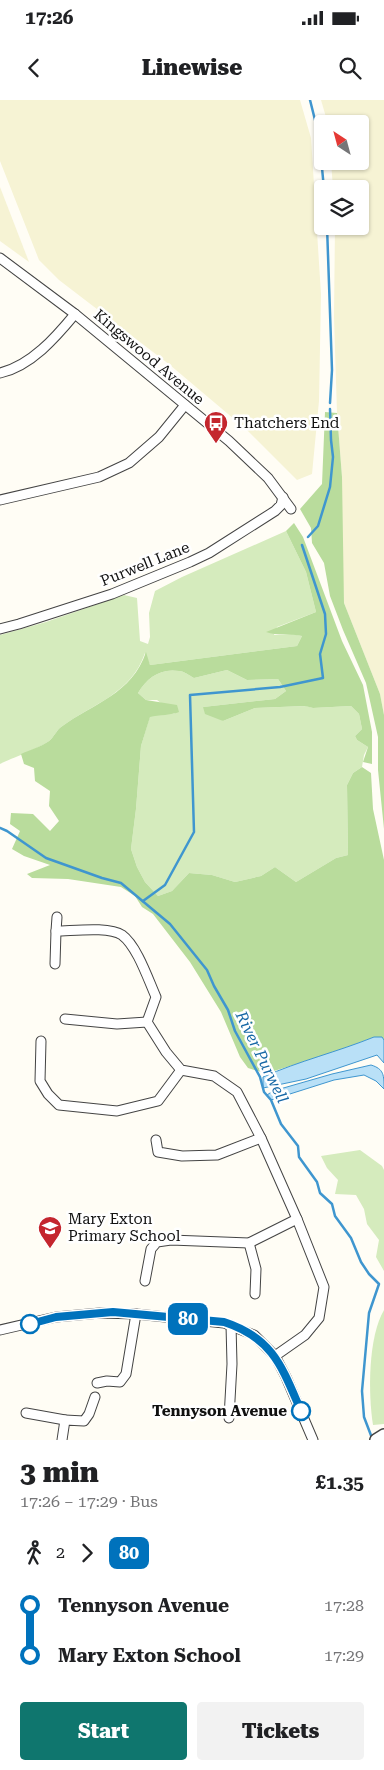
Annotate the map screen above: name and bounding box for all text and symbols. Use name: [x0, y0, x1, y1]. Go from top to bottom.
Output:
text: 17:26: [25, 6, 74, 29]
icon: back: [20, 54, 48, 82]
icon: search: [336, 54, 364, 82]
text: Linewise: [142, 55, 242, 80]
north arrow: [314, 115, 369, 170]
map controls: [314, 115, 369, 235]
button: layers: [314, 180, 369, 235]
street label: Kingswood Avenue: [90, 306, 208, 408]
bus stop icon: Thatchers End: [203, 410, 229, 444]
place label: Thatchers End: [234, 414, 340, 432]
street label: Purwell Lane: [98, 538, 192, 590]
water label: River Purwell: [231, 1007, 293, 1106]
place label: Mary Exton Primary School: [68, 1210, 181, 1245]
school or university icon: Mary Exton Primary School: [37, 1215, 63, 1249]
line badge: 80: [166, 1303, 210, 1335]
text: 80: [178, 1308, 198, 1329]
unlabelled marker: [20, 1314, 40, 1334]
marker: Tennyson Avenue: [291, 1401, 311, 1421]
place label: Tennyson Avenue: [152, 1402, 287, 1420]
text: 3 min: [20, 1456, 99, 1489]
text: £1.35: [315, 1471, 364, 1494]
text: 17:26 – 17:29 · Bus: [20, 1492, 158, 1511]
icon: walk: [20, 1539, 48, 1567]
icon: forward: [73, 1539, 101, 1567]
text: 80: [119, 1542, 139, 1563]
text: 2: [56, 1543, 65, 1562]
text: Tennyson Avenue: [58, 1594, 229, 1617]
text: 17:28: [324, 1596, 364, 1615]
text: Mary Exton School: [58, 1644, 241, 1667]
text: 17:29: [324, 1646, 364, 1665]
button: Start: [20, 1702, 187, 1760]
button: Tickets: [197, 1702, 364, 1760]

